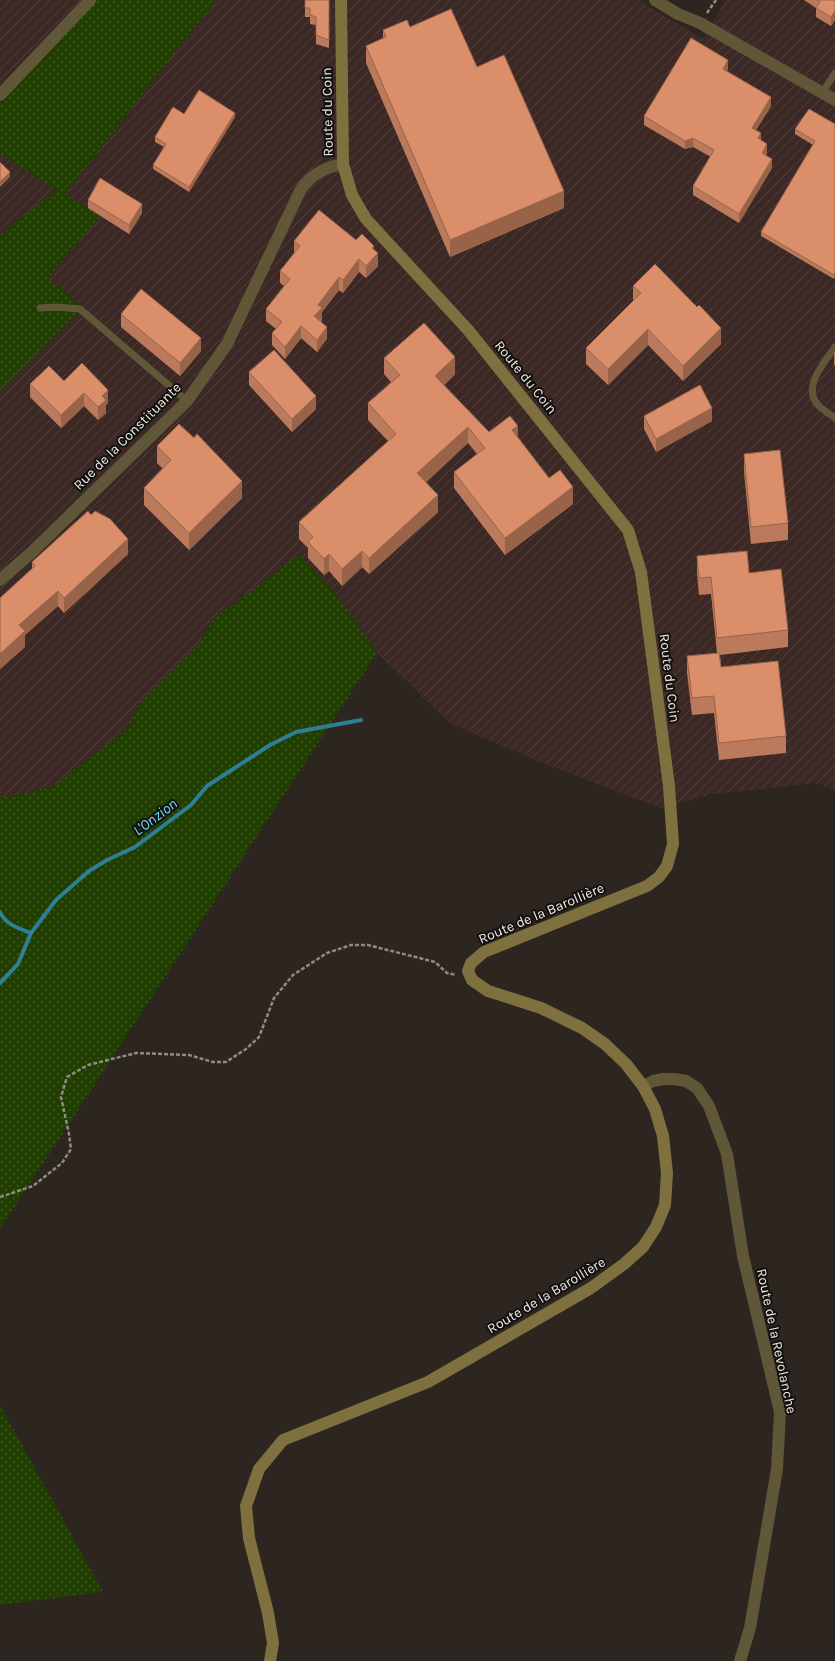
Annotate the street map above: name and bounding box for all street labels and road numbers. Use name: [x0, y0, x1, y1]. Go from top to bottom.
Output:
street label: Route du Coin: [318, 67, 337, 157]
street label: Route du Coin: [491, 337, 560, 417]
street label: Rue de la Constituante: [70, 379, 185, 494]
street label: Route du Coin: [656, 633, 683, 723]
street label: Route de la Barollière: [476, 879, 607, 948]
street label: Route de la Barollière: [484, 1253, 608, 1337]
street label: Route de la Revolanche: [753, 1267, 800, 1415]

